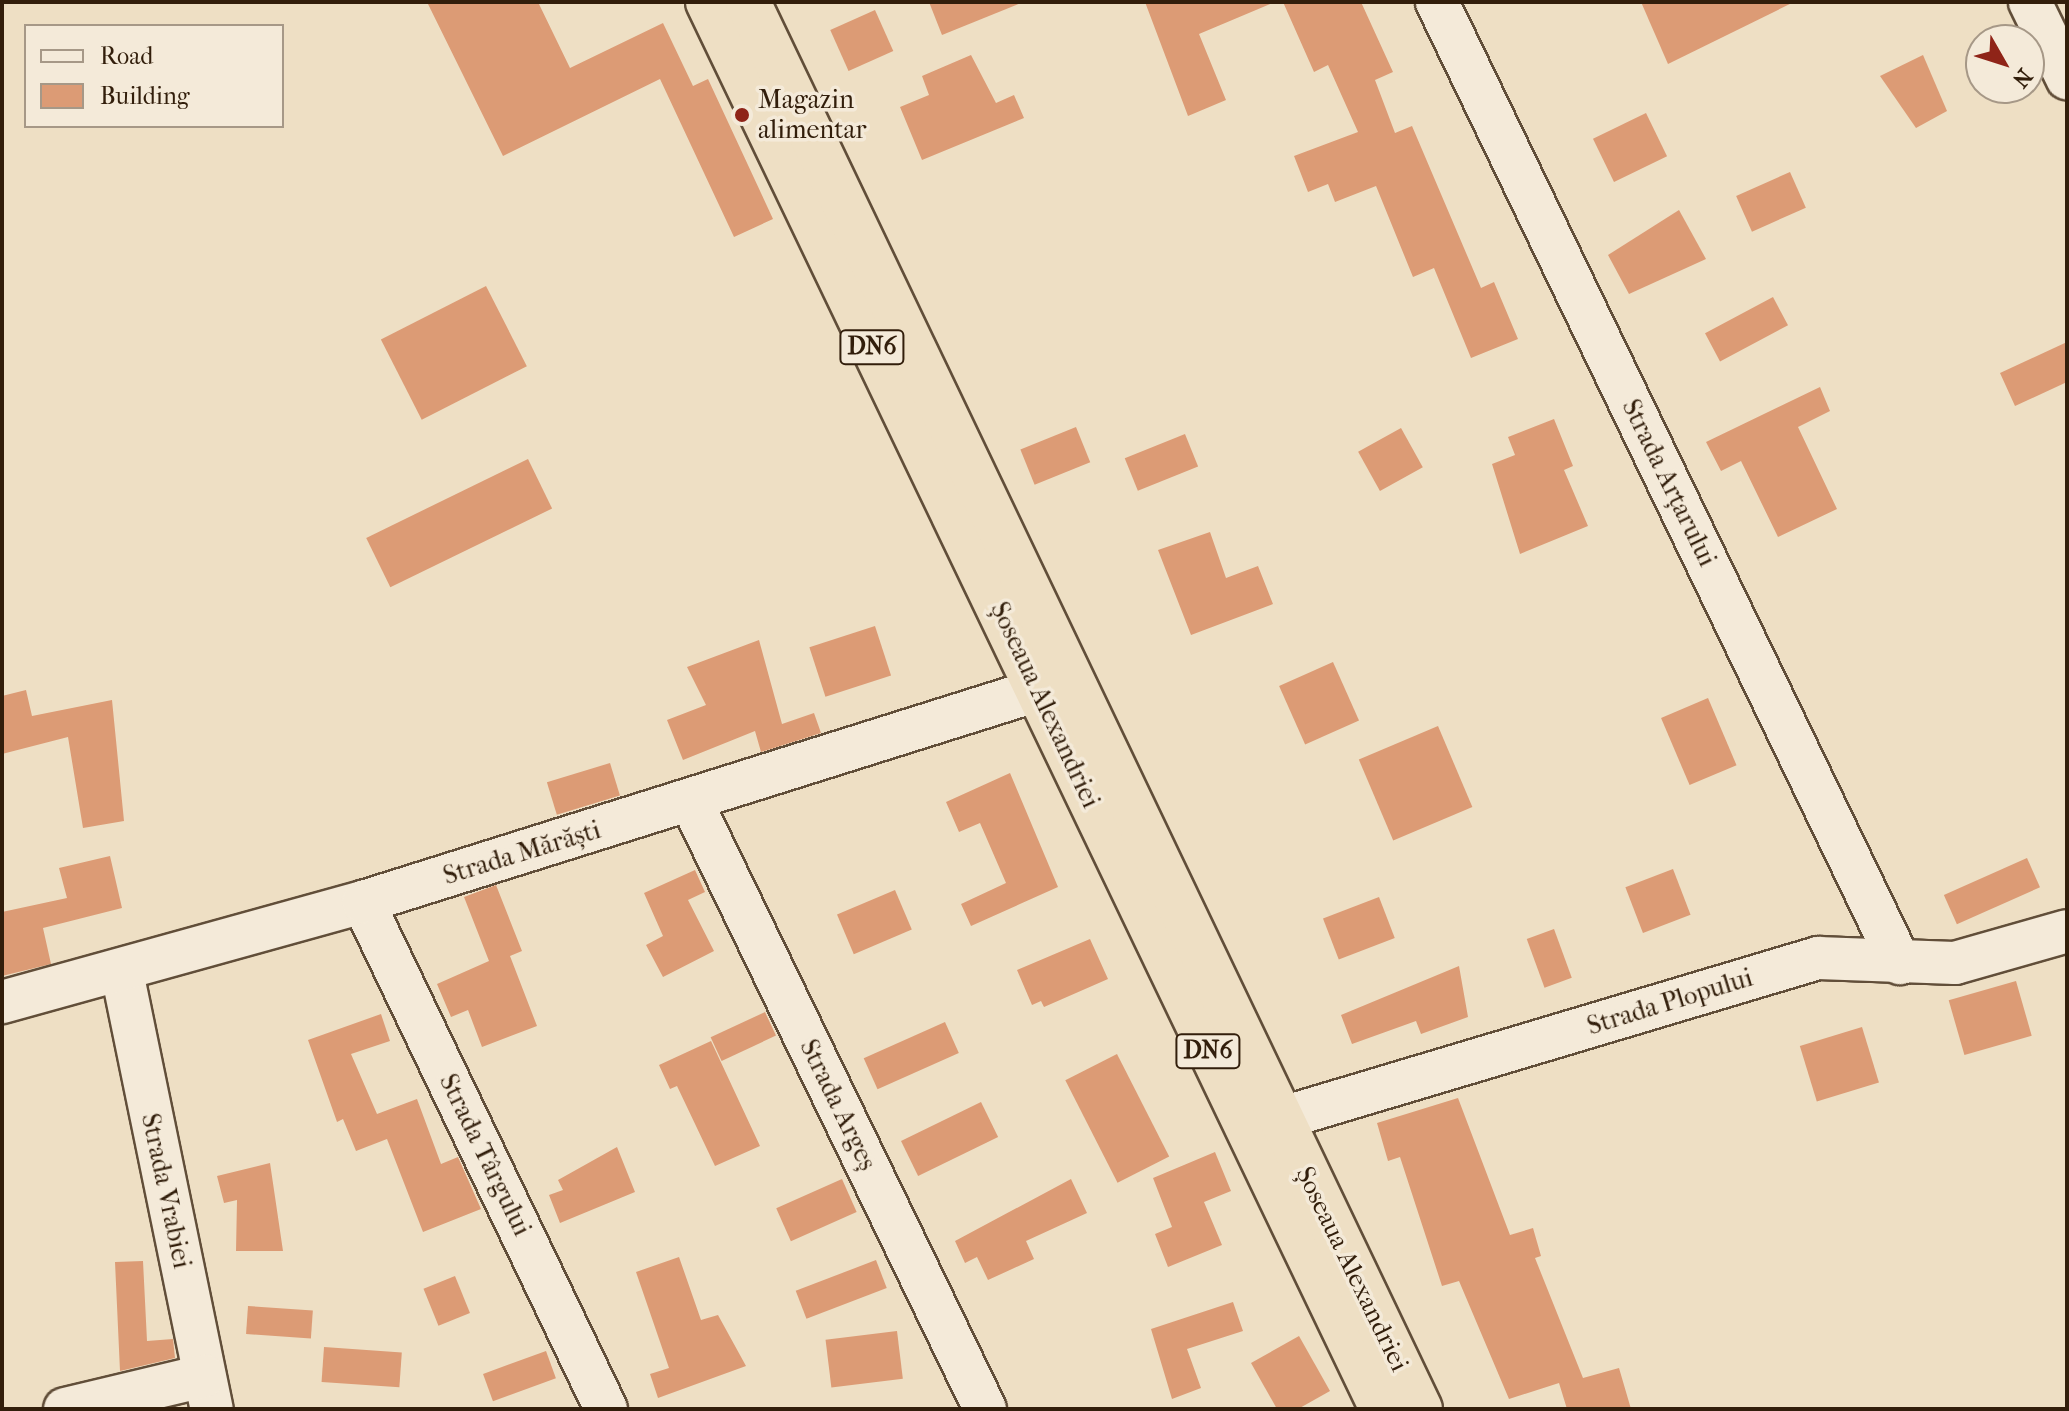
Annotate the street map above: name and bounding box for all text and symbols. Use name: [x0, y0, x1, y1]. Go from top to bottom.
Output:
legend: [24, 24, 284, 128]
north arrow: [1965, 24, 2045, 104]
text: Road: [100, 42, 153, 70]
text: N: [2007, 63, 2037, 93]
text: Building: [100, 82, 190, 110]
place label: Magazin alimentar: [758, 84, 867, 146]
marker: Magazin alimentar: [733, 106, 751, 124]
road number: DN6: [838, 327, 906, 367]
street label: Strada Arțarului: [1615, 394, 1723, 572]
street label: Șoseaua Alexandriei: [984, 597, 1106, 813]
street label: Strada Mărăști: [440, 814, 604, 892]
street label: Strada Plopului: [1583, 962, 1757, 1042]
road number: DN6: [1174, 1031, 1242, 1071]
street label: Strada Argeș: [793, 1034, 883, 1176]
street label: Strada Târgului: [432, 1069, 538, 1241]
street label: Strada Vrabiei: [134, 1111, 198, 1271]
street label: Șoseaua Alexandriei: [1289, 1162, 1415, 1376]

